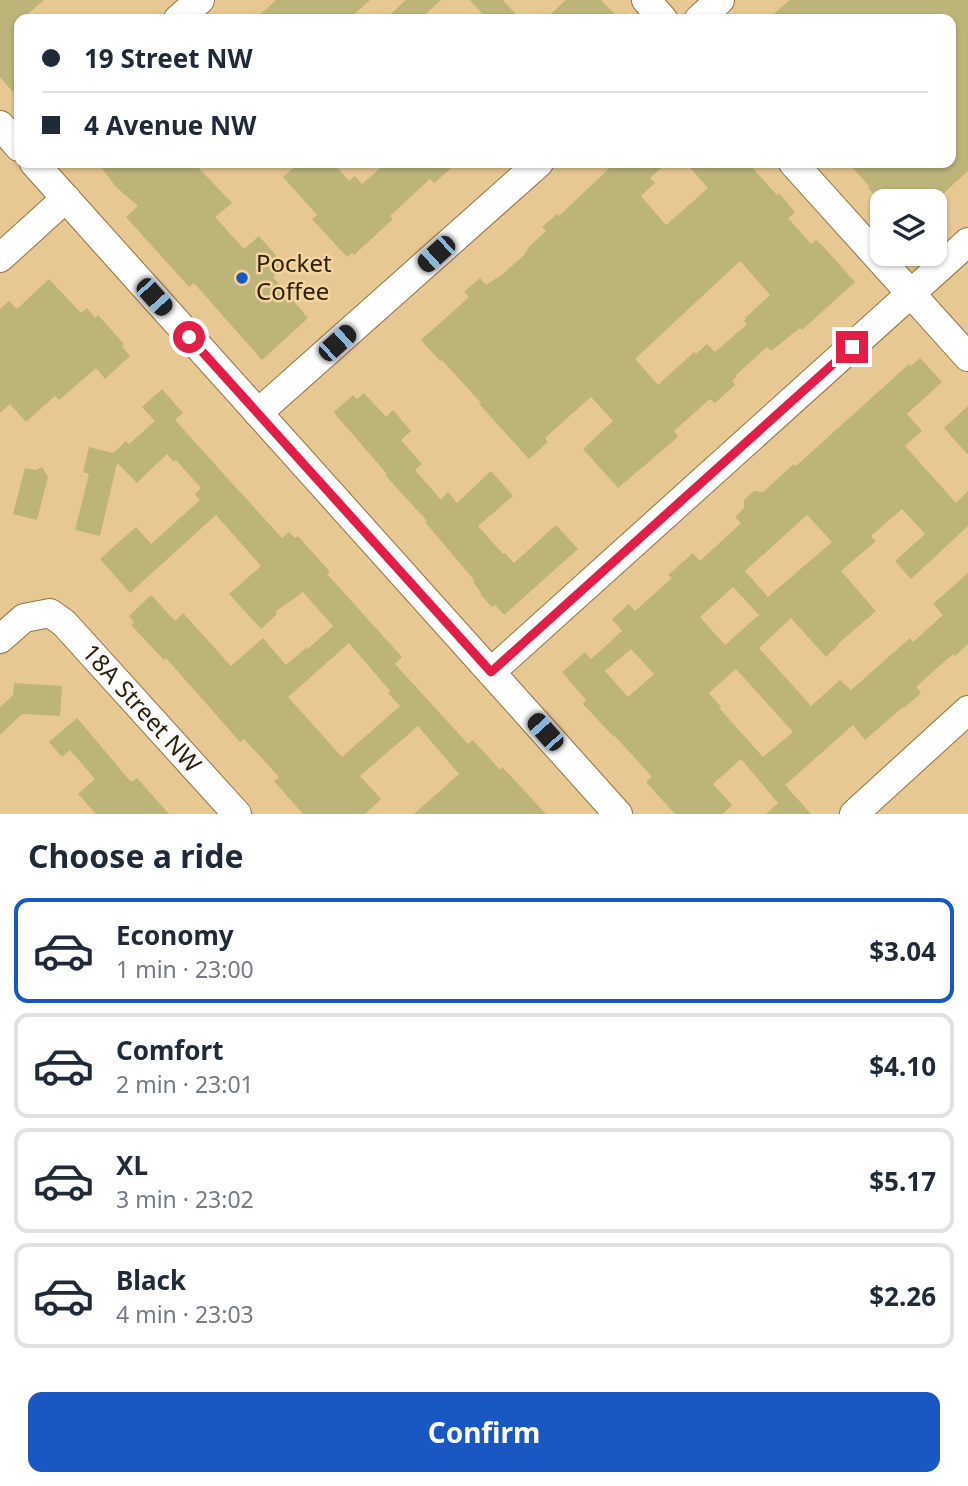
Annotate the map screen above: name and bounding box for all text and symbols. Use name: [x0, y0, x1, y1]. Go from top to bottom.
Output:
text: 19 Street NW: [84, 40, 253, 76]
text: 4 Avenue NW: [84, 107, 256, 143]
map controls: [870, 189, 947, 266]
button: layers: [870, 189, 947, 266]
car: [414, 232, 459, 276]
place label: Pocket Coffee: [256, 246, 332, 307]
marker: Pocket Coffee: [234, 270, 250, 286]
car: [133, 274, 176, 320]
route start: [173, 321, 205, 353]
car: [315, 321, 360, 365]
route end: [836, 331, 868, 363]
street label: 18A Street NW: [76, 636, 210, 780]
car: [524, 709, 567, 755]
text: Choose a ride: [28, 834, 244, 877]
text: Economy: [116, 917, 234, 953]
icon: car: [32, 919, 95, 982]
text: $3.04: [869, 933, 936, 969]
text: 1 min · 23:00: [116, 953, 254, 985]
text: Comfort: [116, 1032, 224, 1068]
icon: car: [32, 1034, 95, 1097]
text: $4.10: [869, 1048, 936, 1084]
text: 2 min · 23:01: [116, 1068, 254, 1100]
text: XL: [116, 1147, 148, 1183]
icon: car: [32, 1149, 95, 1212]
text: $5.17: [869, 1163, 936, 1199]
text: 3 min · 23:02: [116, 1183, 254, 1215]
text: Black: [116, 1262, 186, 1298]
icon: car: [32, 1264, 95, 1327]
text: $2.26: [869, 1278, 936, 1314]
text: 4 min · 23:03: [116, 1298, 254, 1330]
button: Confirm: [28, 1392, 940, 1472]

